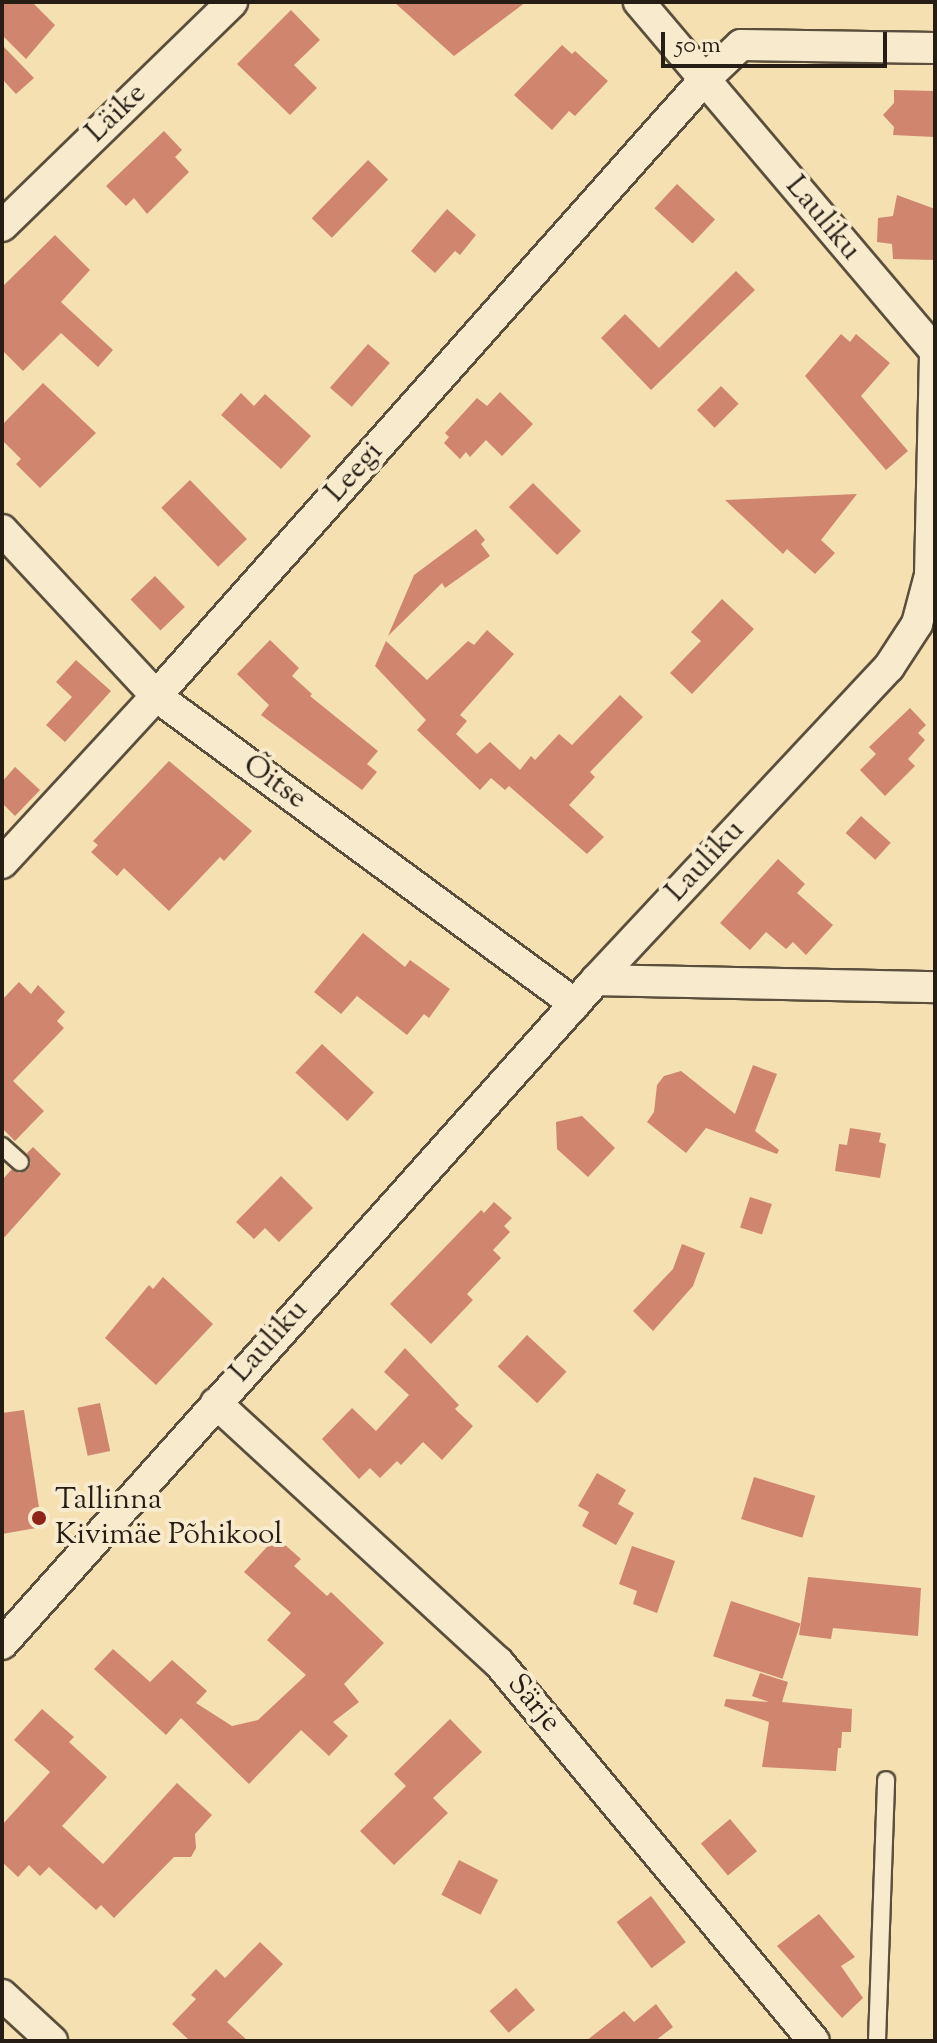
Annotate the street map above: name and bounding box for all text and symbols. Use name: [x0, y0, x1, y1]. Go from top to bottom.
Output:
scale bar: [665, 16, 891, 66]
text: 50 m: [675, 29, 721, 63]
street label: Läike: [79, 77, 155, 151]
street label: Lauliku: [776, 170, 868, 268]
street label: Leegi: [318, 435, 392, 511]
street label: Õitse: [235, 748, 313, 818]
street label: Lauliku: [659, 814, 753, 910]
street label: Lauliku: [224, 1293, 316, 1391]
place label: Tallinna Kivimäe Põhikool: [55, 1483, 283, 1554]
marker: Tallinna Kivimäe Põhikool: [30, 1509, 48, 1527]
street label: Särje: [498, 1668, 568, 1740]

